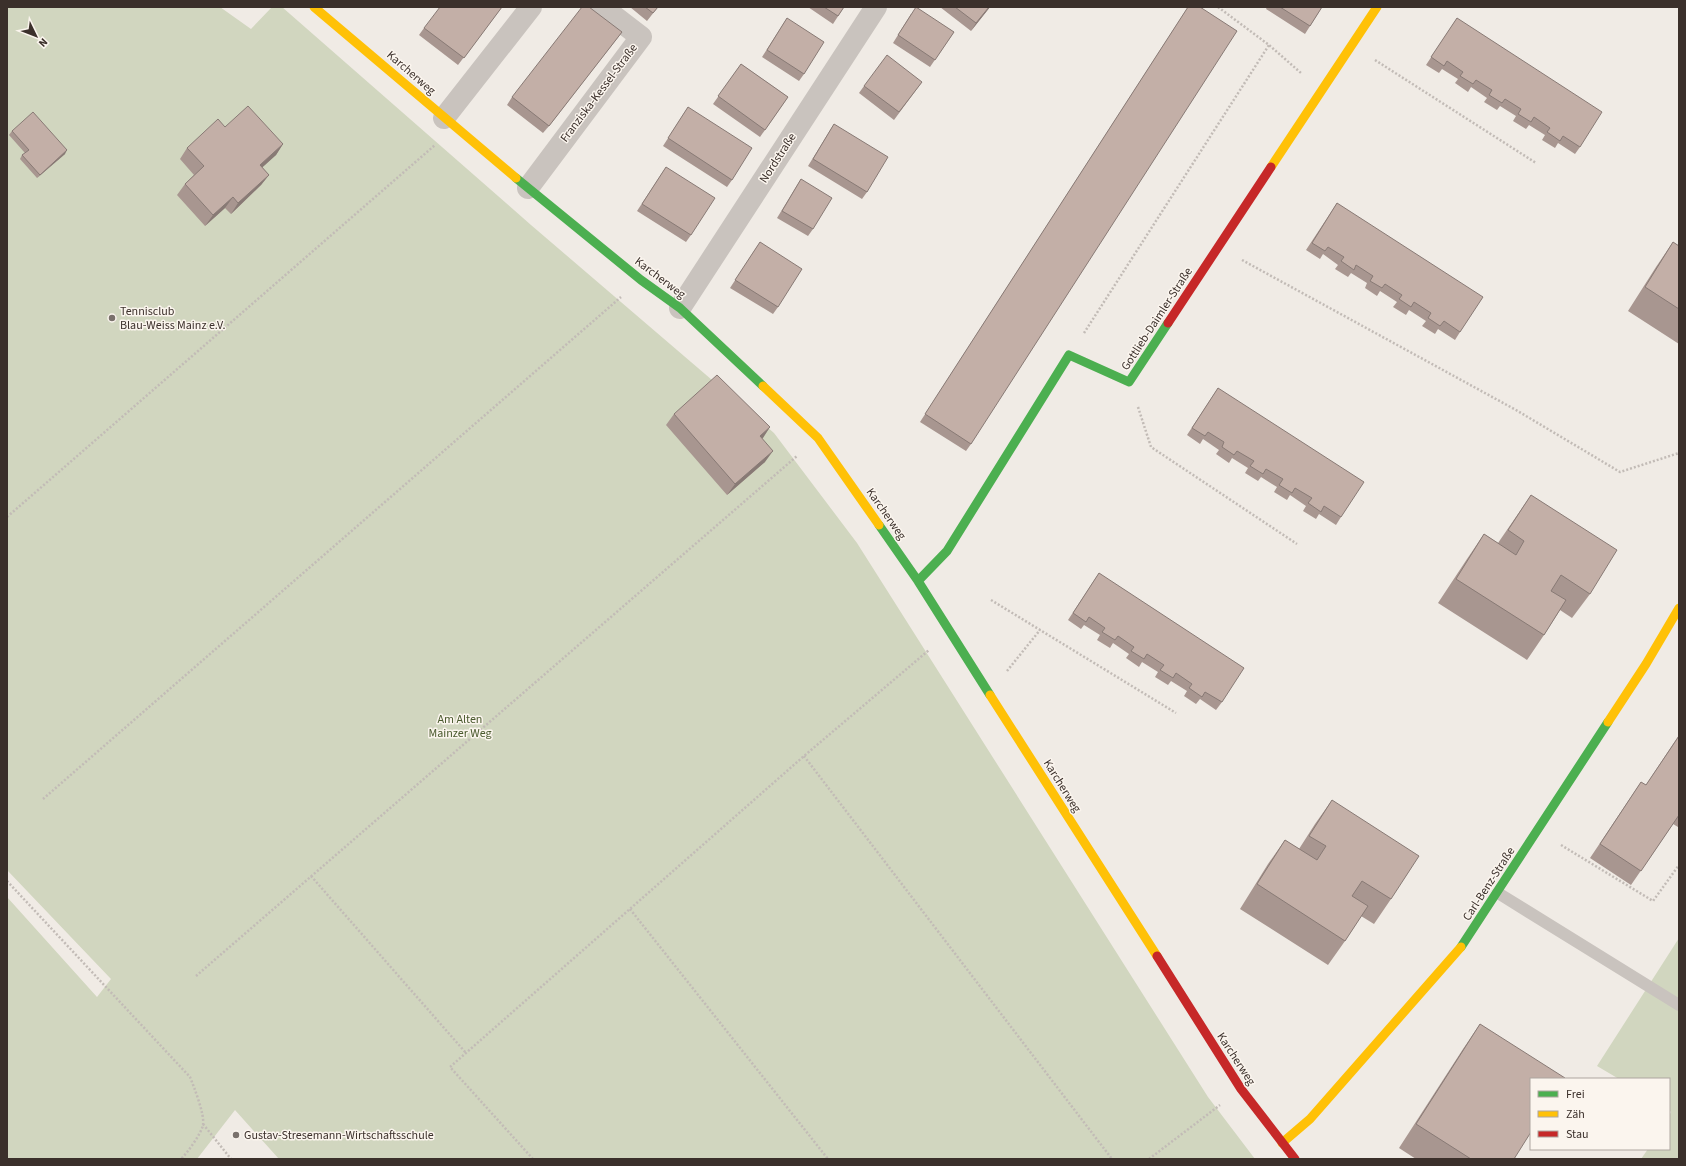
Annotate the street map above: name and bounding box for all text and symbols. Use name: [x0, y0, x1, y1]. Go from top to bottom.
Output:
north arrow: [16, 16, 56, 56]
text: N: [35, 35, 51, 50]
street label: Franziska-Kessel-Straße: [556, 40, 642, 146]
street label: Karcherweg: [383, 47, 439, 99]
street label: Nordstraße: [755, 130, 801, 186]
street label: Karcherweg: [631, 253, 689, 303]
street label: Gottlieb-Daimler-Straße: [1117, 264, 1197, 374]
place label: Tennisclub Blau-Weiss Mainz e.V.: [120, 303, 225, 334]
marker: Tennisclub Blau-Weiss Mainz e.V.: [107, 313, 117, 323]
street label: Karcherweg: [862, 485, 910, 543]
park label: Am Alten Mainzer Weg: [428, 711, 492, 742]
street label: Karcherweg: [1039, 756, 1085, 816]
street label: Carl-Benz-Straße: [1459, 844, 1519, 924]
street label: Karcherweg: [1213, 1029, 1259, 1089]
legend: [1530, 1078, 1670, 1150]
text: Frei: [1566, 1086, 1585, 1103]
text: Zäh: [1566, 1106, 1585, 1123]
text: Stau: [1566, 1126, 1589, 1143]
place label: Gustav-Stresemann-Wirtschaftsschule: [244, 1127, 434, 1144]
marker: Gustav-Stresemann-Wirtschaftsschule: [231, 1130, 241, 1140]

